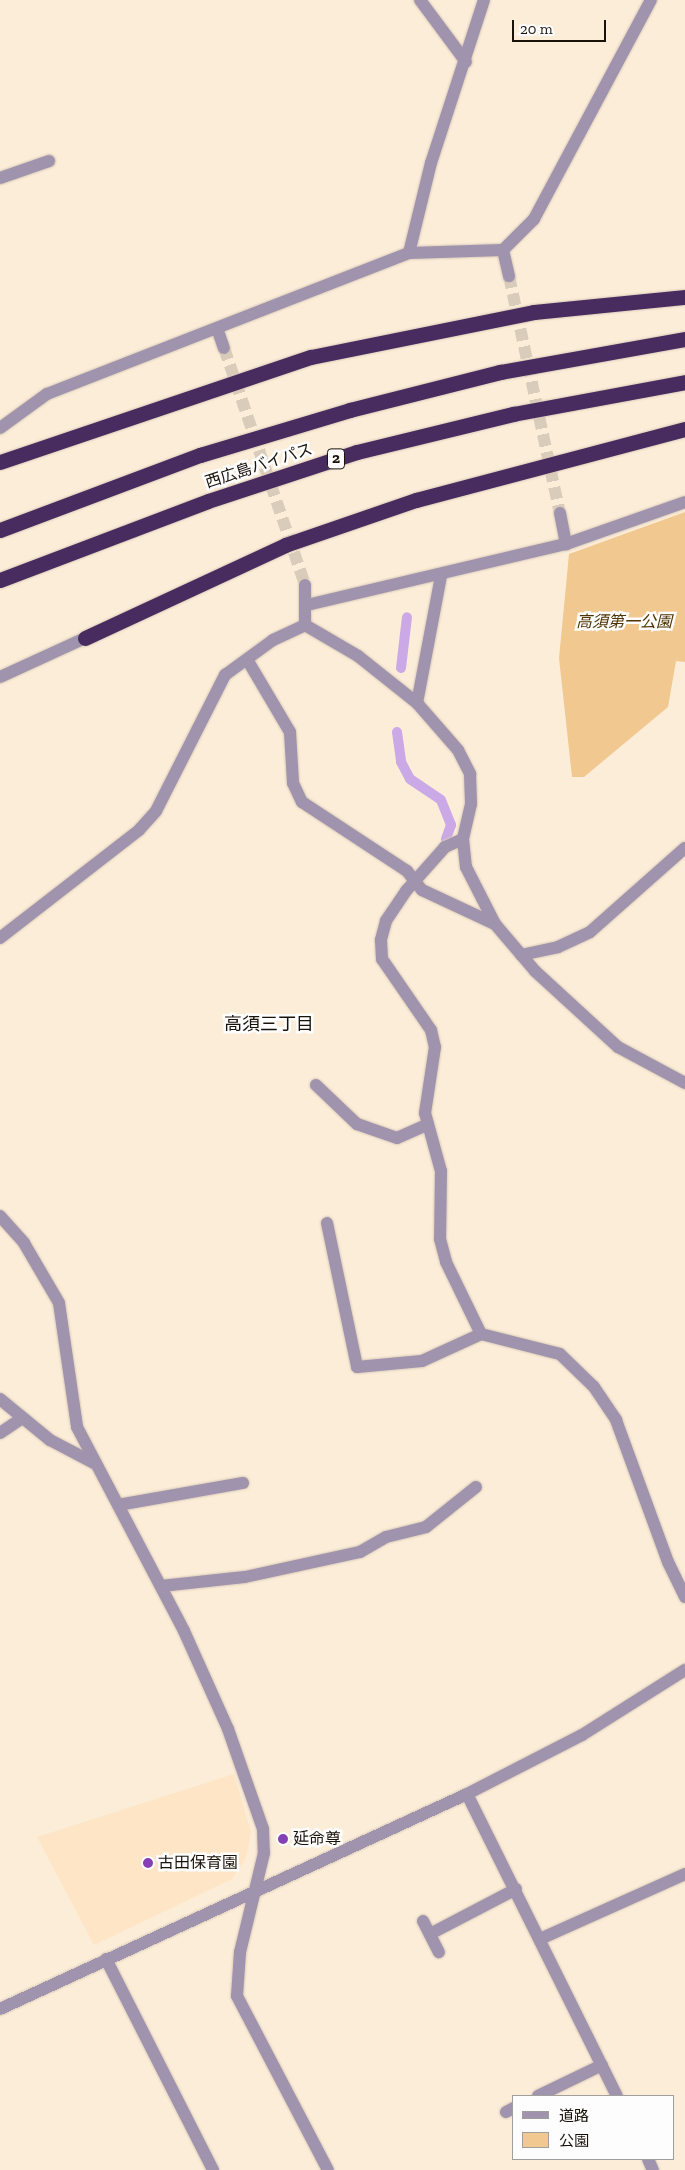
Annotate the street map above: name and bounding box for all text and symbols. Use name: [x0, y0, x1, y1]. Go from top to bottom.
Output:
scale bar: [515, 10, 609, 42]
text: 20 m: [520, 20, 553, 38]
street label: 西広島バイパス: [203, 440, 315, 492]
road number: 2: [326, 446, 346, 472]
park label: 高須第一公園: [576, 612, 672, 632]
district label: 高須三丁目: [224, 1013, 314, 1035]
place label: 延命尊: [293, 1829, 341, 1849]
marker: 延命尊: [277, 1833, 289, 1845]
place label: 古田保育園: [158, 1853, 238, 1873]
marker: 古田保育園: [142, 1857, 154, 1869]
legend: [512, 2095, 675, 2160]
text: 道路: [559, 2107, 589, 2125]
text: 公園: [559, 2132, 589, 2150]

